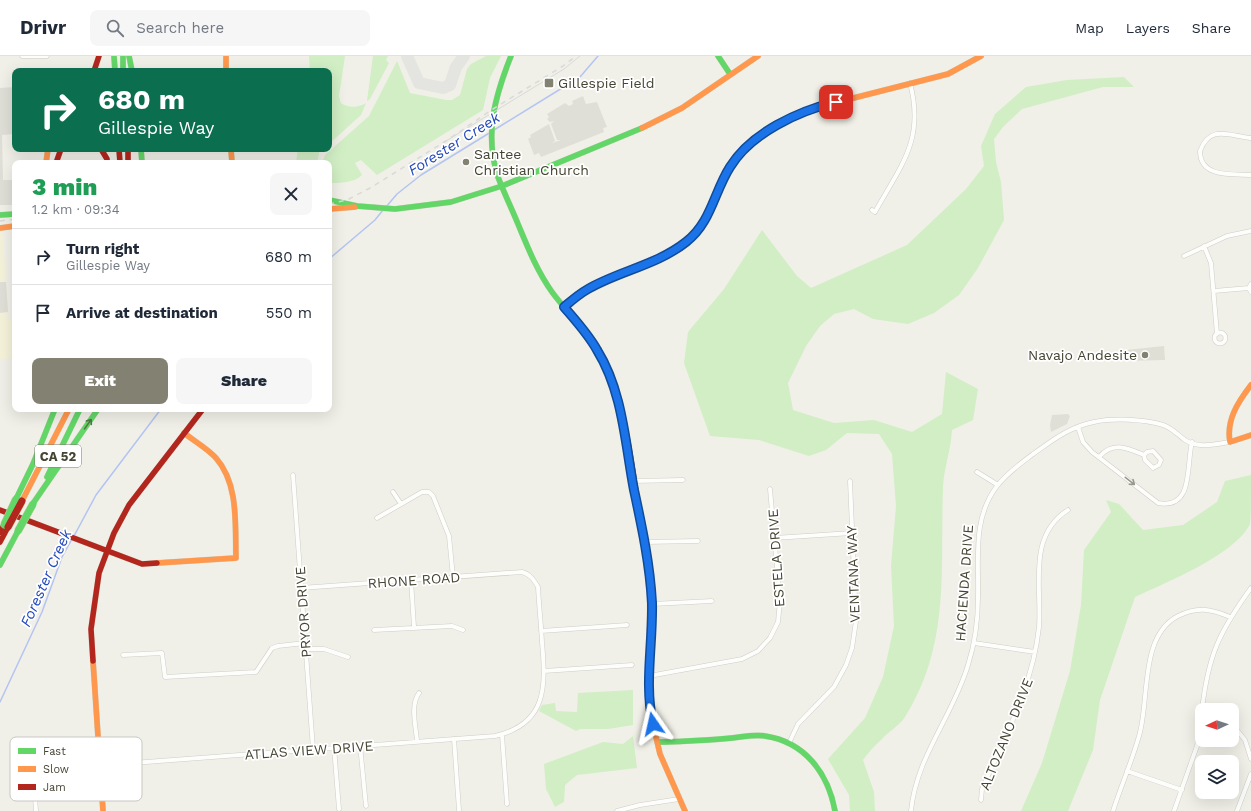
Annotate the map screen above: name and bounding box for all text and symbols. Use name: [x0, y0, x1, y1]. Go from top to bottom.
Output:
search box: [90, 10, 370, 46]
text: Drivr: [20, 16, 66, 39]
icon: search: [104, 17, 126, 39]
text: Search here: [136, 19, 224, 37]
text: Map: [1075, 20, 1104, 36]
text: Layers: [1126, 20, 1170, 36]
text: Share: [1192, 20, 1231, 36]
place label: Gillespie Field: [558, 75, 655, 91]
marker: Gillespie Field: [543, 77, 555, 89]
text: 680 m: [98, 83, 185, 116]
icon: right: [32, 84, 84, 136]
pin: [819, 85, 853, 119]
icon: arrive: [825, 91, 847, 113]
water label: Forester Creek: [405, 108, 504, 179]
text: Gillespie Way: [98, 117, 214, 138]
place label: Santee Christian Church: [474, 146, 589, 178]
marker: Santee Christian Church: [461, 157, 471, 167]
text: 3 min: [32, 173, 97, 201]
button: close: [270, 173, 312, 215]
text: 1.2 km · 09:34: [32, 202, 120, 217]
text: Turn right: [66, 240, 139, 258]
icon: right: [32, 246, 54, 268]
text: 680 m: [265, 248, 312, 266]
text: Gillespie Way: [66, 258, 150, 273]
icon: arrive: [32, 302, 54, 324]
text: Arrive at destination: [66, 304, 218, 322]
text: 550 m: [266, 304, 312, 322]
place label: Navajo Andesite: [1028, 347, 1137, 363]
marker: Navajo Andesite: [1140, 350, 1150, 360]
button: Exit: [32, 358, 168, 404]
button: Share: [176, 358, 312, 404]
one-way arrow: [84, 419, 92, 430]
road number: CA 52: [35, 445, 81, 467]
one-way arrow: [1124, 477, 1135, 486]
street label: ESTELA DRIVE: [765, 508, 787, 608]
street label: HACIENDA DRIVE: [952, 524, 976, 642]
street label: VENTANA WAY: [843, 525, 863, 623]
water label: Forester Creek: [16, 526, 76, 630]
street label: PRYOR DRIVE: [292, 566, 314, 658]
street label: RHONE ROAD: [367, 569, 461, 591]
street label: ALTOZANO DRIVE: [976, 676, 1036, 792]
position arrow: [632, 703, 674, 745]
north arrow: [1195, 703, 1239, 747]
map controls: [1195, 703, 1239, 799]
legend: [10, 737, 142, 801]
street label: ATLAS VIEW DRIVE: [244, 738, 374, 762]
text: Fast: [43, 745, 66, 758]
button: layers: [1195, 755, 1239, 799]
text: Slow: [43, 763, 69, 776]
text: Jam: [43, 781, 66, 794]

